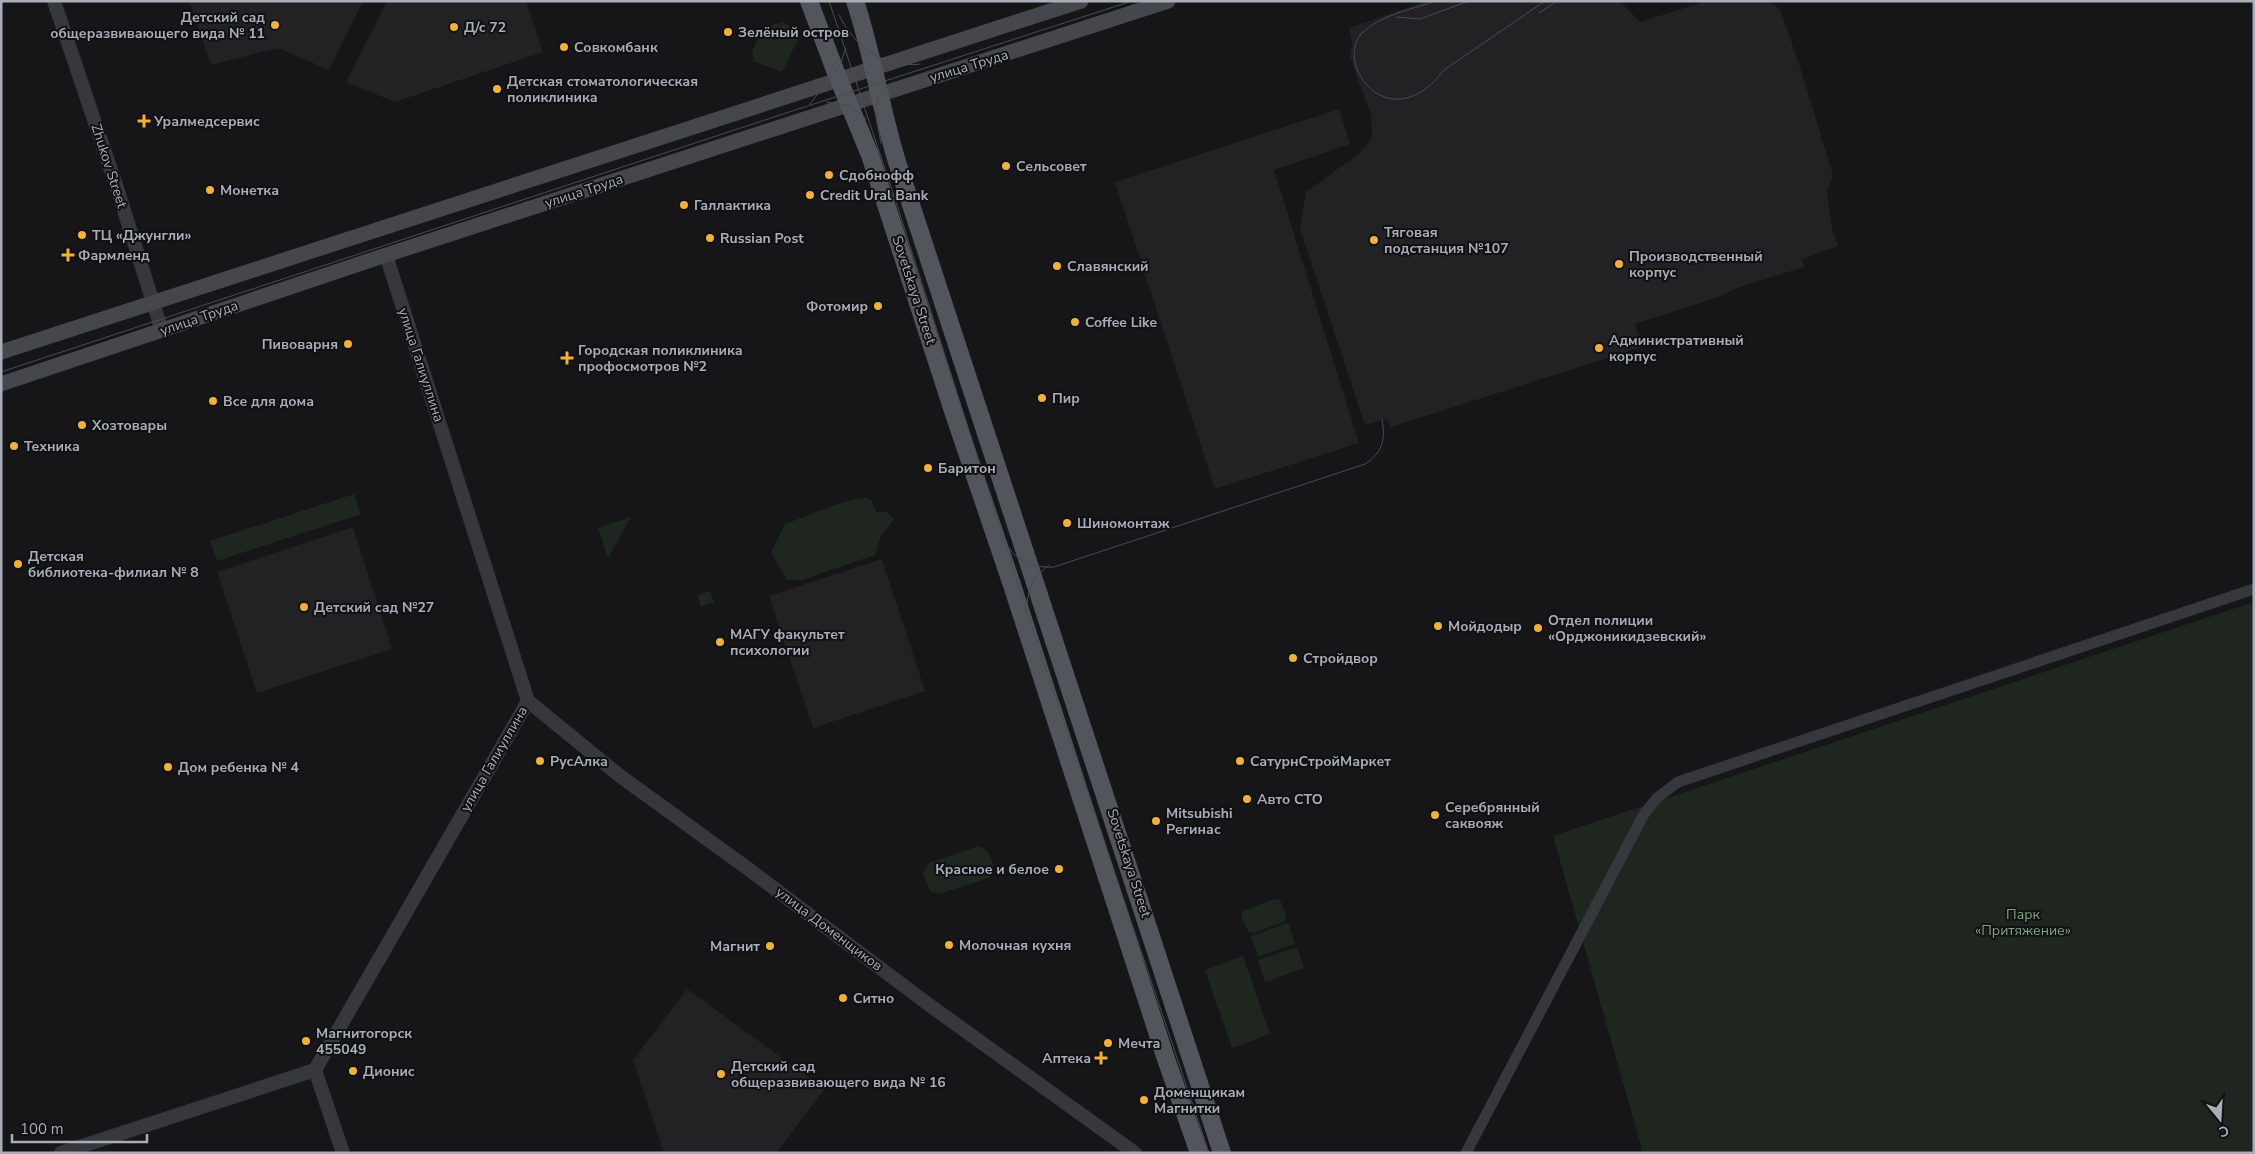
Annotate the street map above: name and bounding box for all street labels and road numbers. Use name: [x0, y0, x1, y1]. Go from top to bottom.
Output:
street label: улица Труда: [927, 45, 1011, 87]
street label: Zhukov Street: [86, 121, 132, 211]
street label: улица Труда: [542, 169, 626, 213]
street label: Sovetskaya Street: [888, 233, 941, 347]
street label: улица Труда: [158, 296, 240, 340]
street label: улица Галиуллина: [394, 305, 448, 425]
street label: улица Галиуллина: [456, 703, 532, 815]
street label: Sovetskaya Street: [1103, 806, 1156, 920]
street label: улица Доменщиков: [772, 883, 887, 976]

